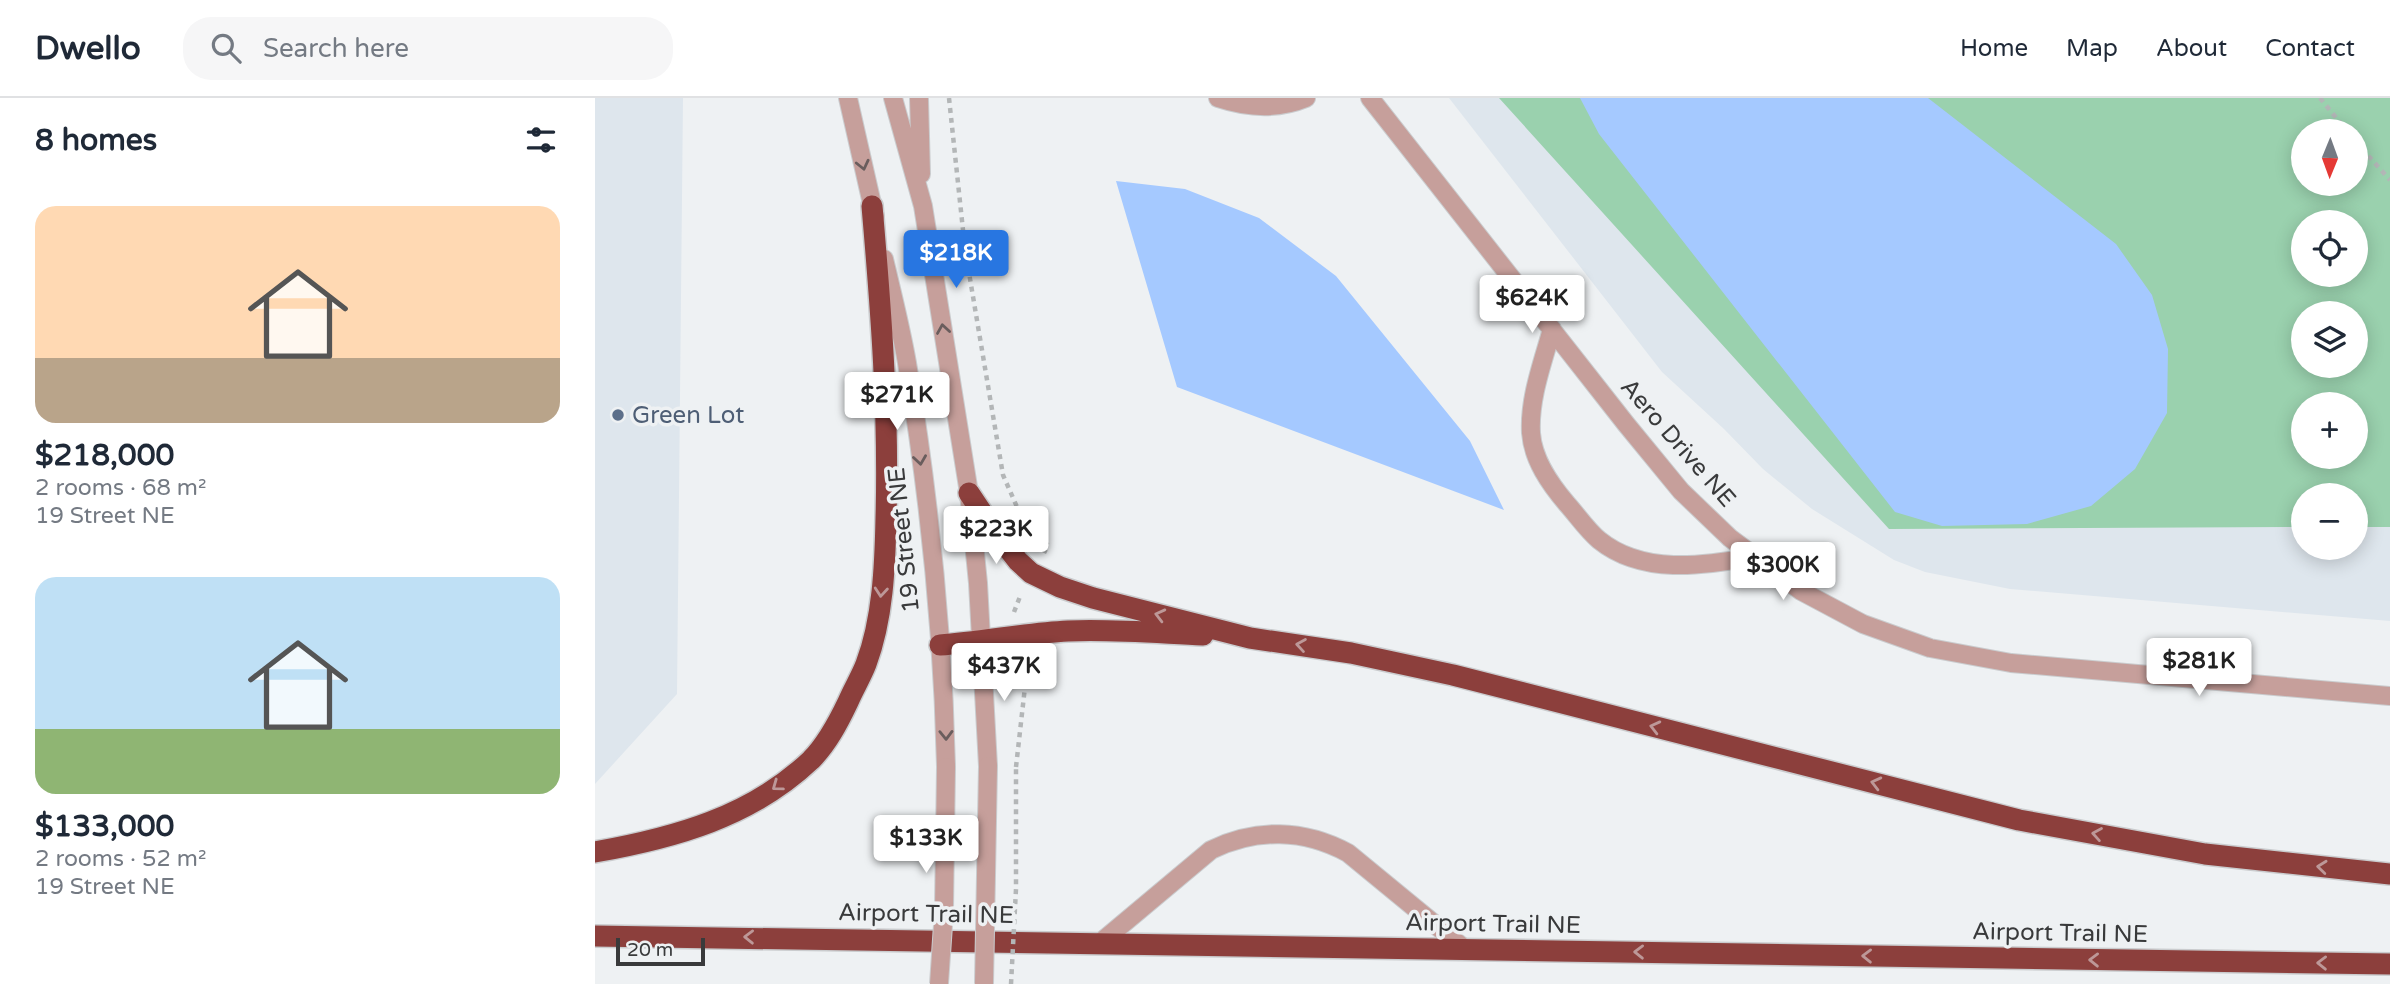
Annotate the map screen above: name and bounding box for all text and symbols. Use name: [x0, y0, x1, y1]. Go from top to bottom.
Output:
search box: [183, 17, 673, 80]
text: Dwello: [35, 29, 141, 68]
icon: search: [207, 29, 245, 67]
text: Search here: [263, 33, 409, 64]
text: Home: [1960, 34, 2028, 63]
text: Map: [2066, 34, 2118, 63]
text: About: [2156, 34, 2227, 63]
text: Contact: [2265, 34, 2355, 63]
north arrow: [2291, 119, 2368, 196]
map controls: [2291, 119, 2368, 560]
icon: filters: [522, 121, 560, 159]
text: 8 homes: [35, 122, 157, 159]
one-way arrow: [855, 159, 869, 171]
button: locate: [2291, 210, 2368, 287]
pin: $218K: [907, 230, 1005, 290]
text: $218K: [920, 239, 992, 267]
icon: home: [235, 251, 361, 377]
pin: $624K: [1483, 275, 1581, 335]
text: $624K: [1496, 284, 1568, 312]
button: layers: [2291, 301, 2368, 378]
one-way arrow: [936, 323, 951, 335]
pin: $271K: [848, 372, 946, 432]
street label: Aero Drive NE: [1614, 373, 1742, 513]
text: $271K: [861, 381, 933, 409]
button: +: [2291, 392, 2368, 469]
place label: Green Lot: [632, 401, 745, 430]
marker: Green Lot: [610, 407, 626, 423]
text: $218,000: [35, 437, 174, 474]
one-way arrow: [912, 454, 927, 466]
street label: 19 Street NE: [882, 466, 926, 614]
text: 2 rooms · 68 m²: [35, 474, 206, 502]
button: −: [2291, 483, 2368, 560]
text: 19 Street NE: [35, 502, 175, 530]
pin: $223K: [947, 506, 1045, 566]
text: $223K: [960, 515, 1032, 543]
pin: $300K: [1734, 542, 1832, 602]
text: $300K: [1747, 551, 1819, 579]
one-way arrow: [874, 587, 889, 598]
one-way arrow: [1154, 609, 1166, 623]
icon: home: [235, 622, 361, 748]
one-way arrow: [1295, 638, 1306, 653]
pin: $281K: [2150, 638, 2248, 698]
pin: $437K: [955, 644, 1053, 703]
text: $281K: [2163, 647, 2235, 675]
text: $437K: [968, 652, 1040, 680]
one-way arrow: [1649, 721, 1661, 735]
one-way arrow: [938, 730, 953, 741]
one-way arrow: [1870, 777, 1882, 791]
one-way arrow: [773, 778, 785, 790]
text: $133,000: [35, 808, 174, 845]
pin: $133K: [877, 816, 975, 875]
text: $133K: [890, 824, 962, 852]
one-way arrow: [2091, 828, 2103, 843]
text: 2 rooms · 52 m²: [35, 845, 206, 873]
one-way arrow: [2316, 860, 2327, 875]
text: 19 Street NE: [35, 873, 175, 901]
street label: Airport Trail NE: [838, 898, 1014, 930]
street label: Airport Trail NE: [1405, 908, 1581, 940]
street label: Airport Trail NE: [1972, 917, 2148, 949]
one-way arrow: [743, 930, 754, 945]
scale bar: [616, 935, 705, 967]
text: 20 m: [627, 939, 673, 961]
one-way arrow: [1634, 945, 1645, 960]
one-way arrow: [1861, 948, 1872, 964]
one-way arrow: [2089, 952, 2099, 968]
one-way arrow: [2316, 956, 2327, 971]

